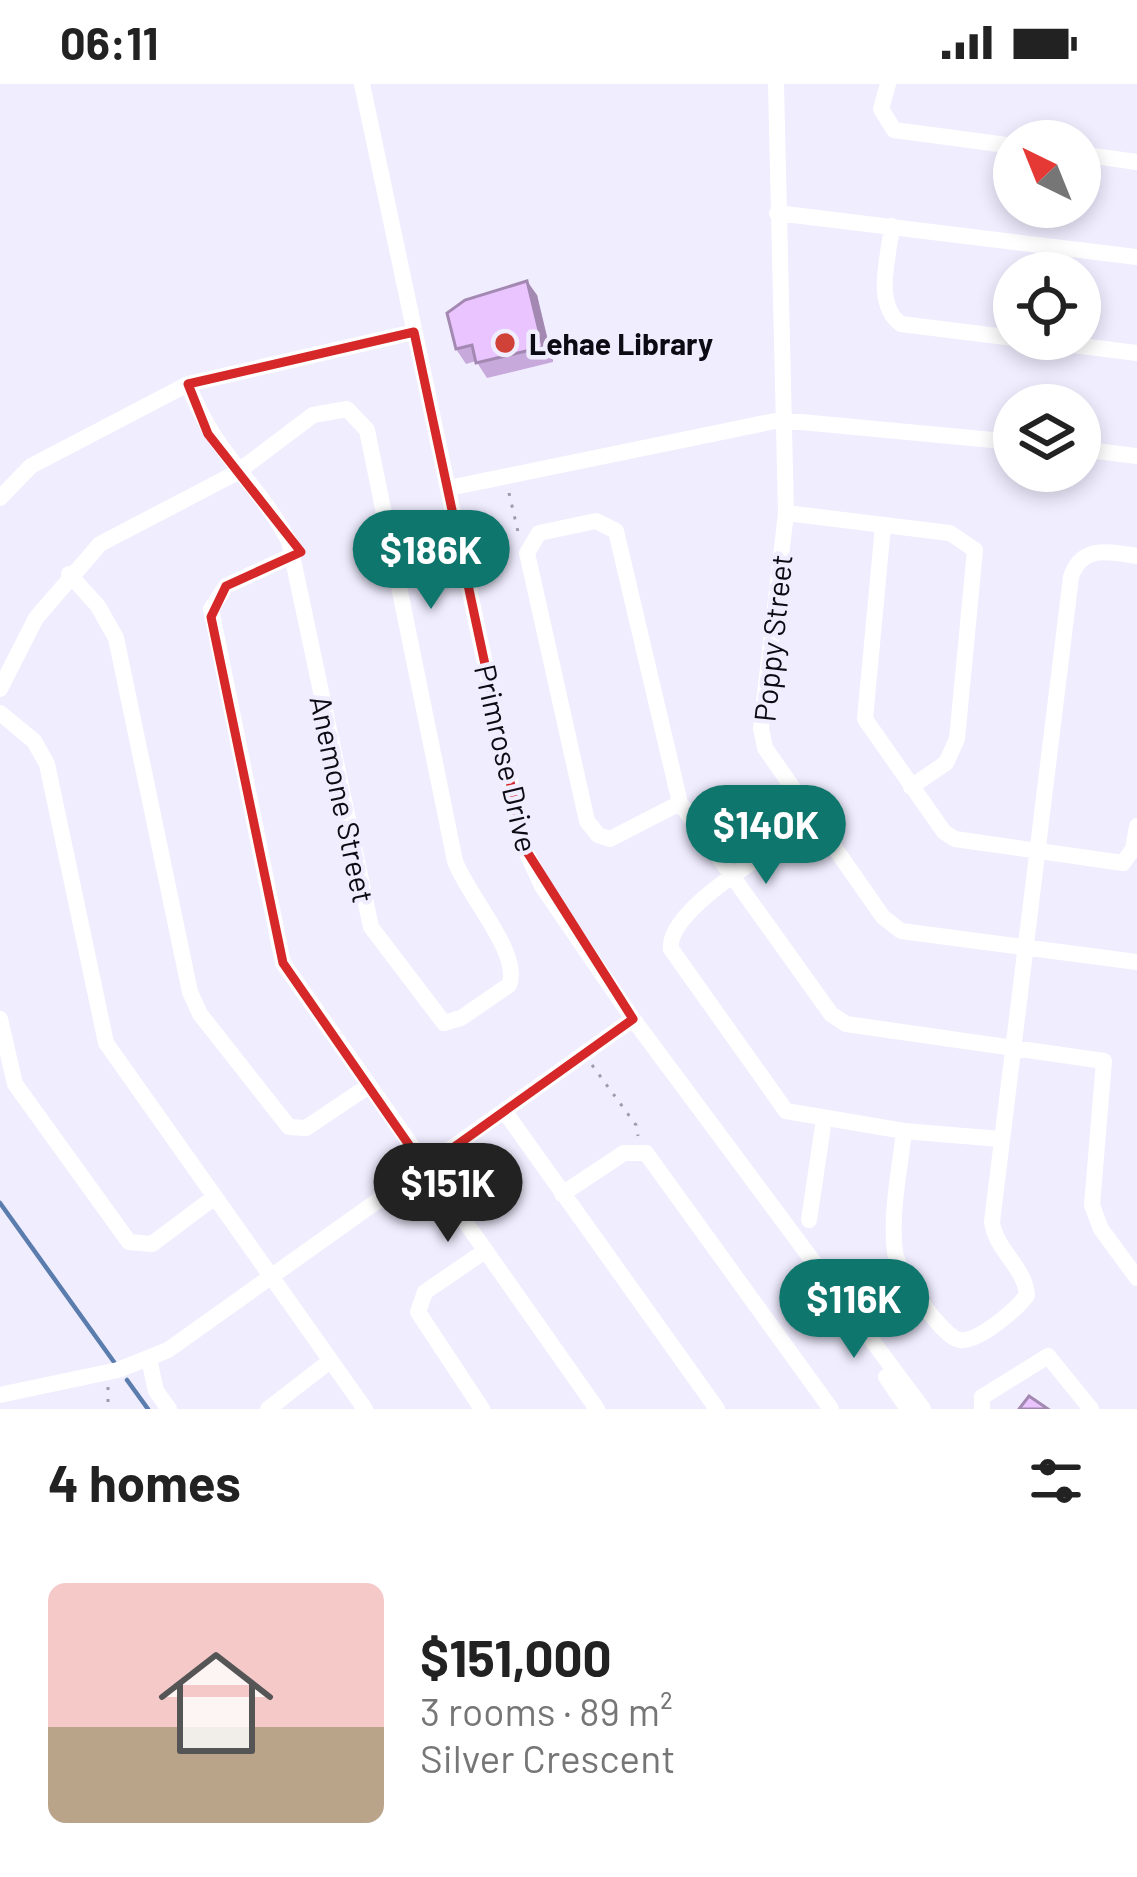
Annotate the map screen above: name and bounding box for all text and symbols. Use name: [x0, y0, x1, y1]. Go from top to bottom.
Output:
text: 06:11: [60, 15, 158, 69]
north arrow: [993, 120, 1101, 228]
map controls: [993, 120, 1101, 492]
button: locate: [993, 252, 1101, 360]
place label: Lehae Library: [529, 325, 713, 361]
marker: Lehae Library: [492, 330, 518, 356]
button: layers: [993, 384, 1101, 492]
pin: $186K: [347, 510, 515, 612]
text: $186K: [380, 525, 482, 572]
street label: Poppy Street: [745, 553, 799, 723]
street label: Primrose Drive: [468, 661, 546, 855]
street label: Anemone Street: [303, 692, 383, 906]
pin: $140K: [682, 785, 850, 887]
text: $140K: [713, 800, 819, 847]
pin: $151K: [364, 1143, 532, 1245]
text: $151K: [401, 1158, 495, 1205]
pin: $116K: [770, 1259, 938, 1361]
text: $116K: [806, 1274, 902, 1321]
icon: filters: [1023, 1448, 1089, 1514]
text: 4 homes: [48, 1451, 241, 1512]
text: $151,000: [420, 1626, 612, 1687]
icon: home: [144, 1631, 288, 1775]
text: 3 rooms · 89 m²: [420, 1687, 673, 1734]
text: Silver Crescent: [420, 1734, 675, 1781]

